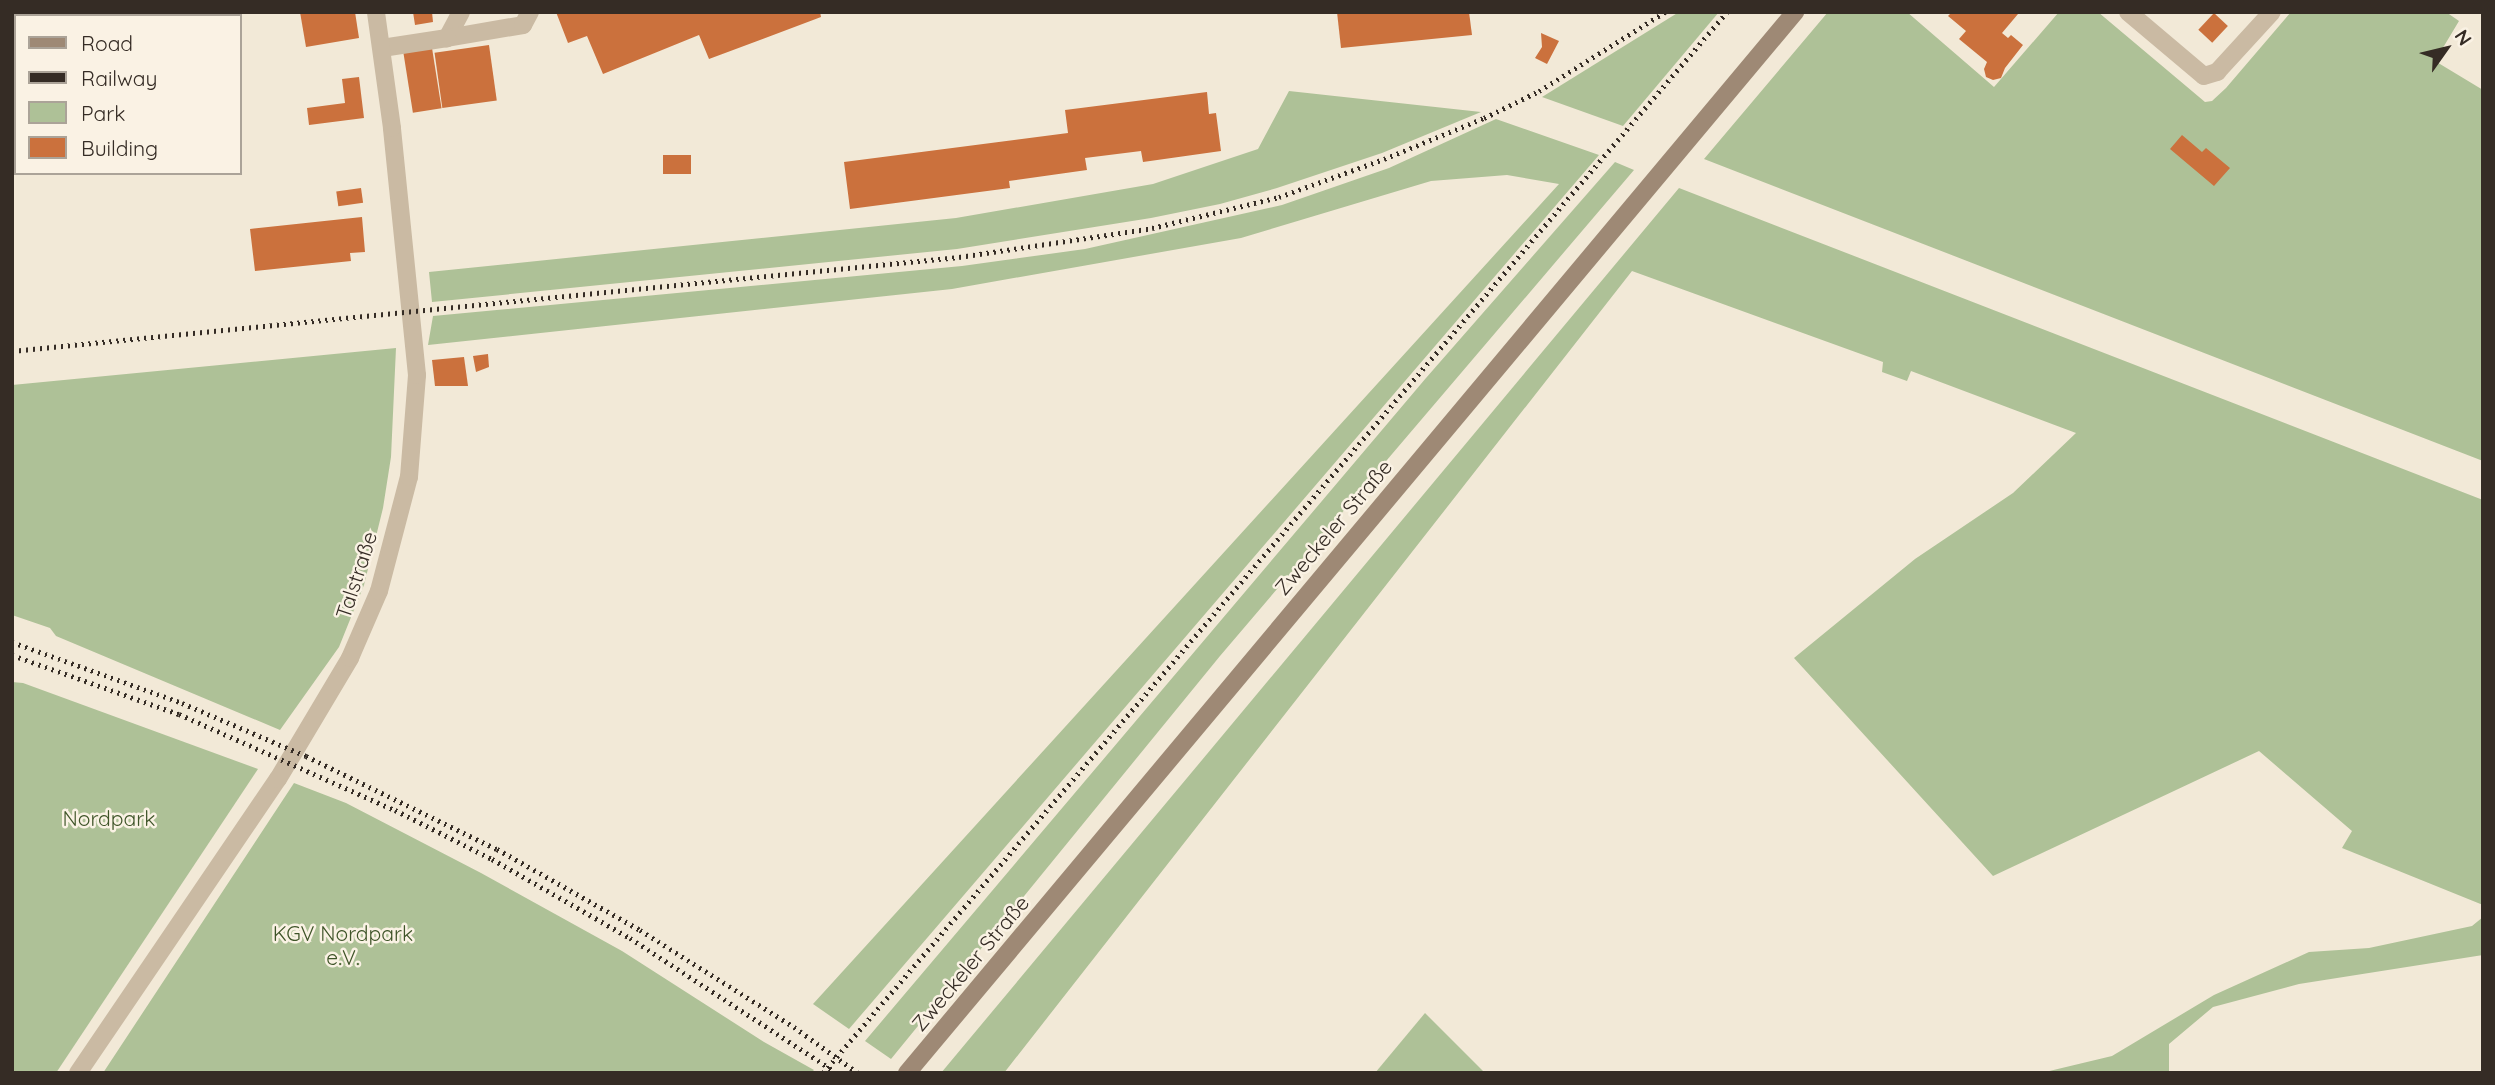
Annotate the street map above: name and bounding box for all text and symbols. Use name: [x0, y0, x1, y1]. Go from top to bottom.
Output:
legend: [14, 14, 242, 175]
north arrow: [2411, 14, 2481, 84]
text: N: [2450, 25, 2477, 50]
text: Road: [81, 30, 133, 56]
text: Railway: [81, 65, 157, 91]
text: Park: [81, 100, 125, 126]
text: Building: [81, 135, 158, 161]
street label: Zweckeler Straße: [1269, 454, 1397, 600]
street label: Talstraße: [330, 528, 382, 622]
park label: Nordpark: [62, 805, 156, 831]
street label: Zweckeler Straße: [906, 890, 1034, 1036]
park label: KGV Nordpark e.V.: [273, 920, 413, 970]

